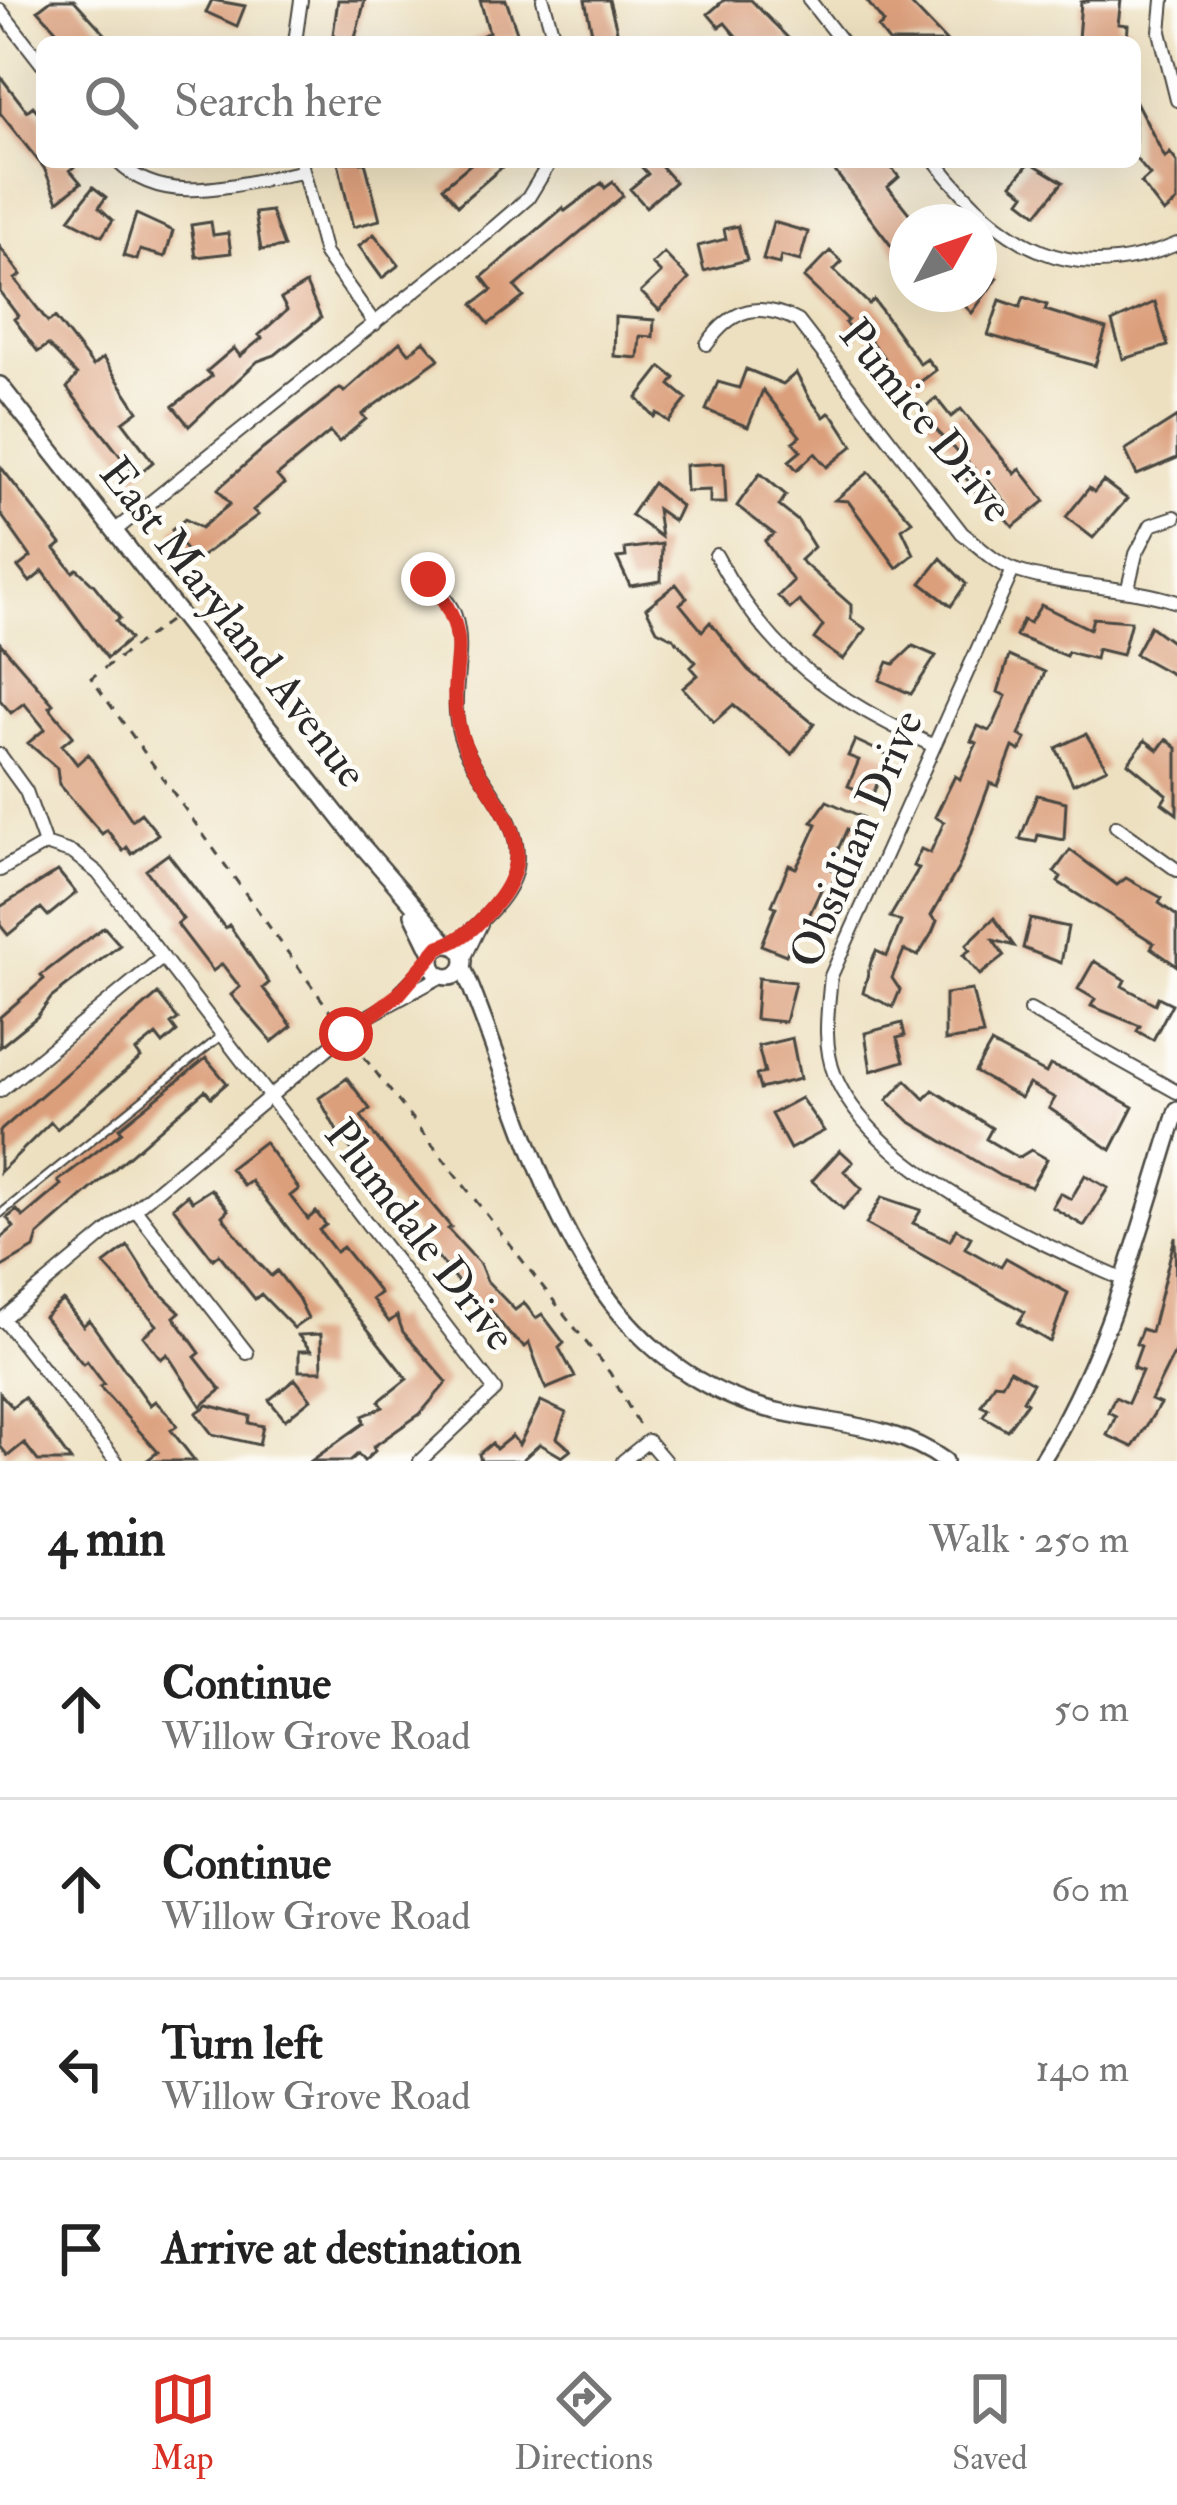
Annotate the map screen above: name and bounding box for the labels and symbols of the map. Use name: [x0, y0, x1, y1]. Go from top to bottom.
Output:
north arrow: [889, 204, 997, 312]
street label: Pumice Drive: [827, 308, 1025, 534]
street label: East Maryland Avenue: [87, 447, 379, 799]
route end: [401, 552, 455, 606]
street label: Obsidian Drive: [778, 702, 936, 976]
route start: [319, 1007, 373, 1061]
street label: Plumdale Drive: [312, 1108, 528, 1362]

